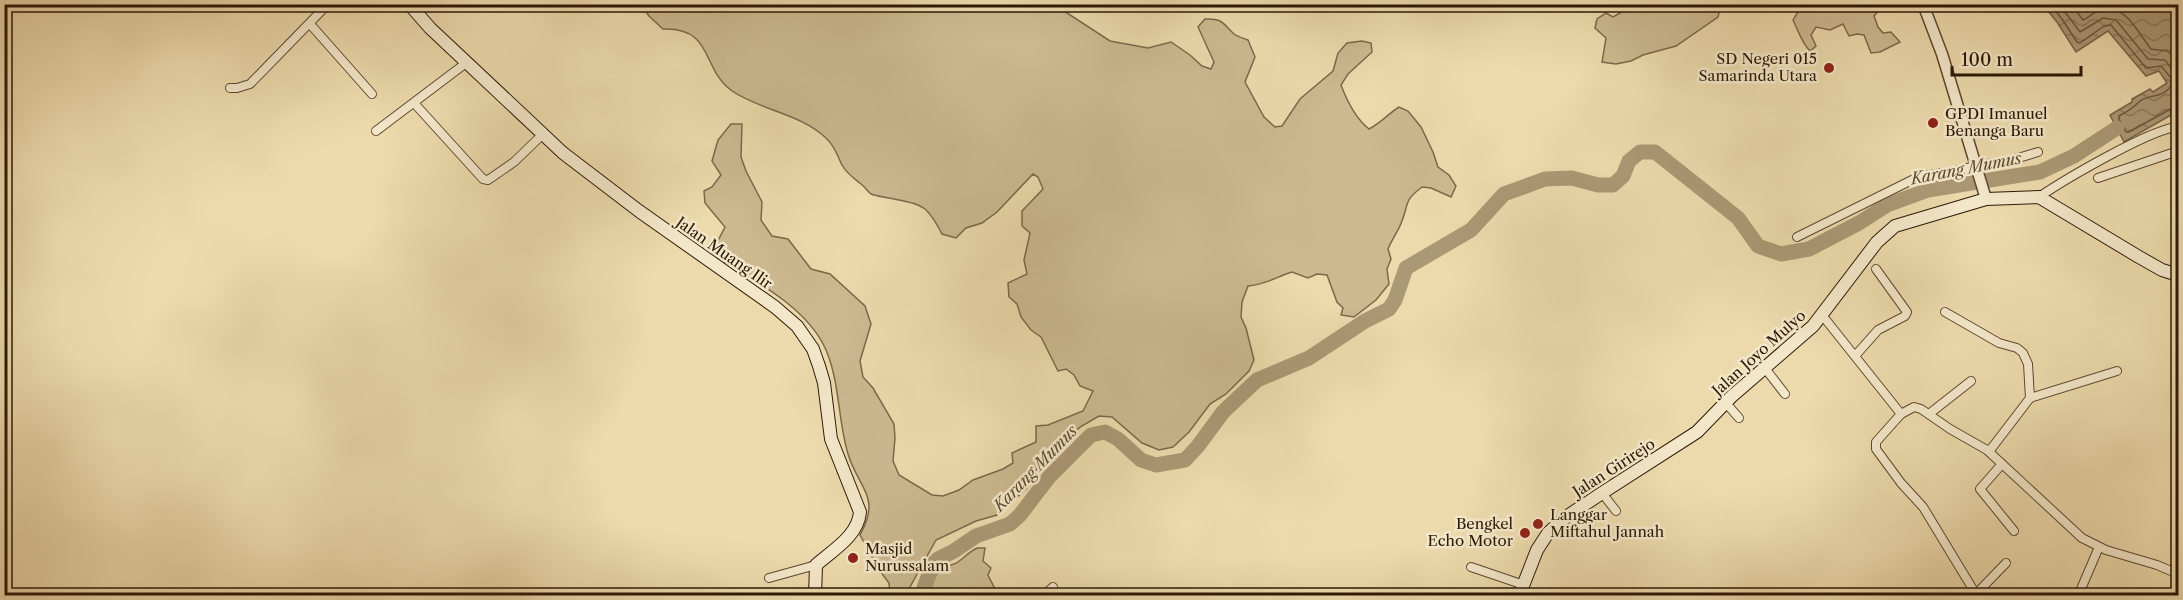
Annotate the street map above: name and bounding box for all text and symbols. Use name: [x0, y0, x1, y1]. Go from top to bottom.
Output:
scale bar: [1952, 39, 2081, 77]
place label: SD Negeri 015 Samarinda Utara: [1699, 49, 1817, 85]
text: 100 m: [1961, 49, 2013, 71]
marker: SD Negeri 015 Samarinda Utara: [1822, 61, 1836, 75]
place label: GPDI Imanuel Benanga Baru: [1945, 104, 2048, 140]
marker: GPDI Imanuel Benanga Baru: [1926, 116, 1940, 130]
water label: Karang Mumus: [1907, 147, 2023, 189]
street label: Jalan Muang Ilir: [671, 211, 777, 293]
street label: Jalan Joyo Mulyo: [1706, 306, 1809, 401]
water label: Karang Mumus: [987, 421, 1081, 517]
street label: Jalan Girirejo: [1567, 434, 1658, 502]
place label: Langgar Miftahul Jannah: [1550, 505, 1665, 541]
place label: Bengkel Echo Motor: [1427, 514, 1514, 550]
marker: Langgar Miftahul Jannah: [1531, 517, 1545, 531]
marker: Bengkel Echo Motor: [1518, 526, 1532, 540]
place label: Masjid Nurussalam: [865, 539, 949, 575]
marker: Masjid Nurussalam: [846, 551, 860, 565]

